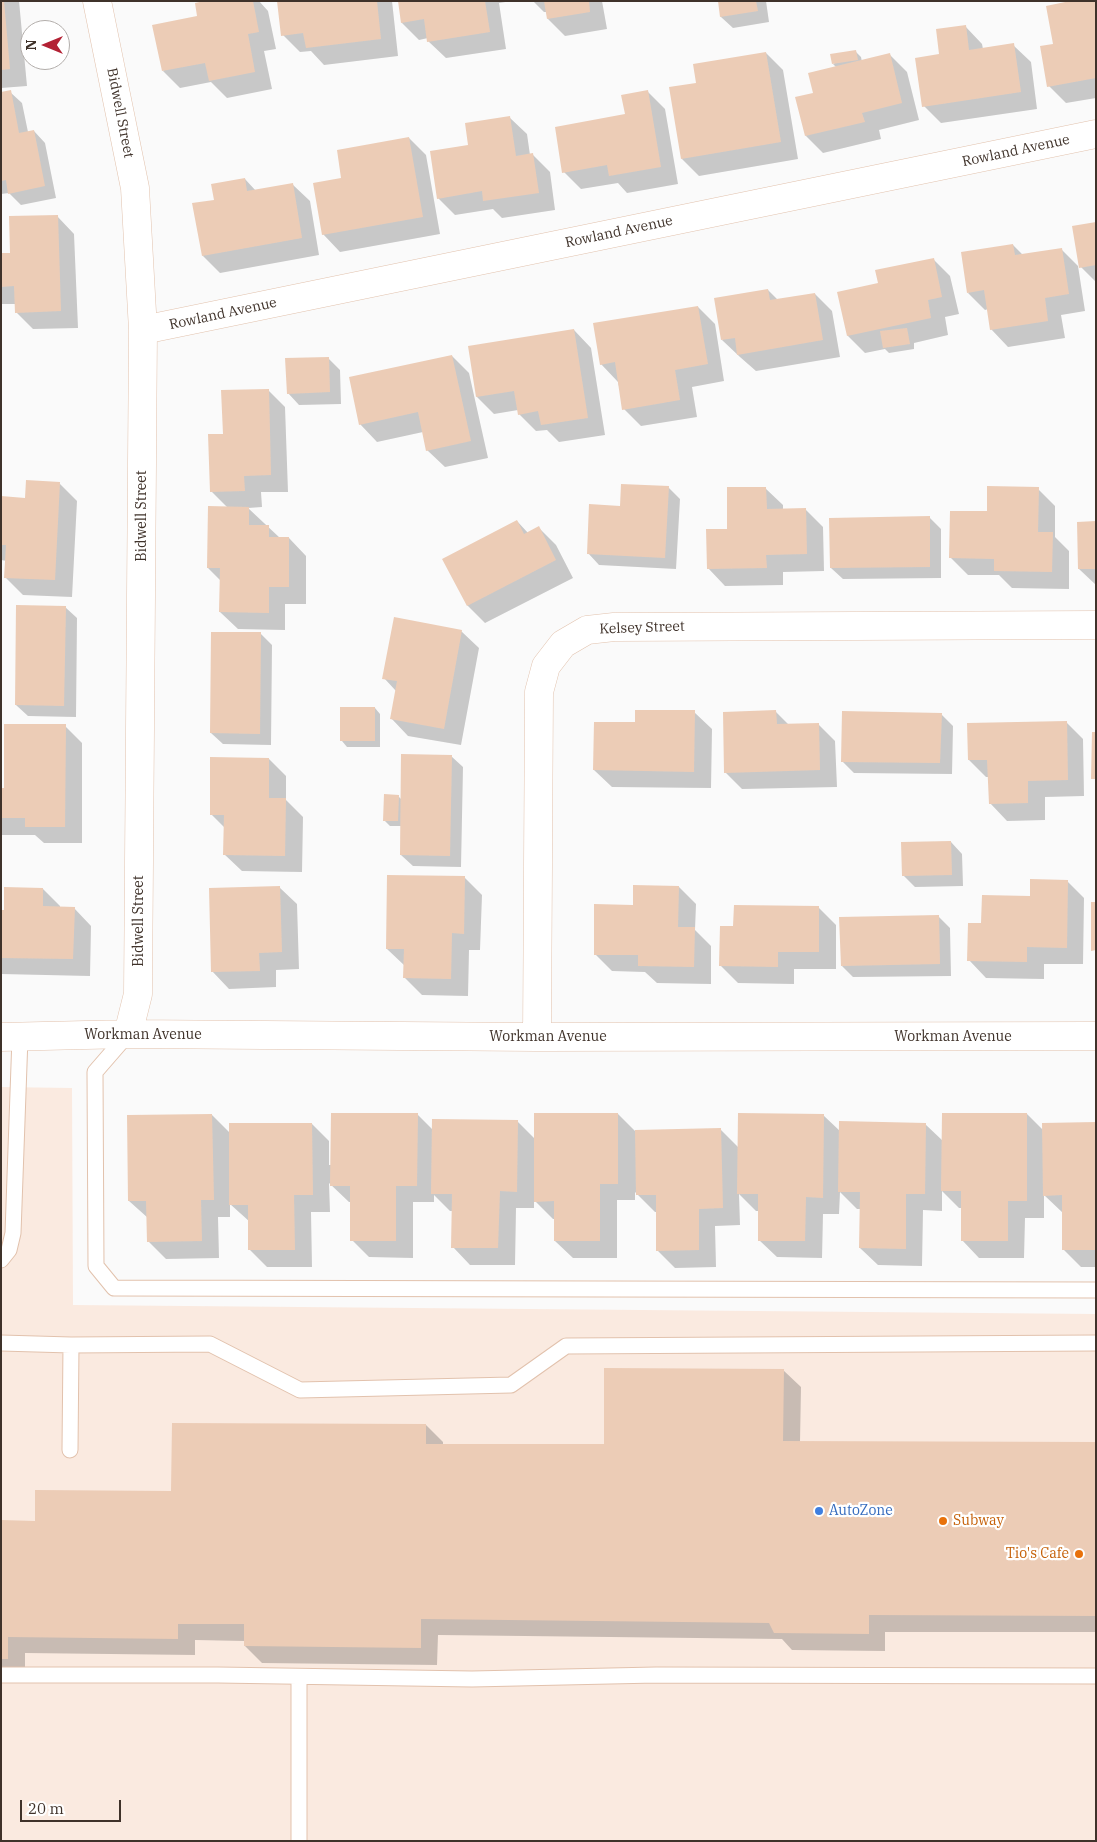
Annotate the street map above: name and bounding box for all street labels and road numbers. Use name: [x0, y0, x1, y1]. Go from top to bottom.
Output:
street label: Bidwell Street: [103, 66, 137, 160]
street label: Rowland Avenue: [961, 131, 1071, 171]
street label: Rowland Avenue: [564, 212, 674, 252]
street label: Rowland Avenue: [168, 294, 278, 334]
street label: Bidwell Street: [134, 470, 150, 562]
street label: Kelsey Street: [599, 618, 685, 638]
street label: Bidwell Street: [131, 875, 147, 967]
street label: Workman Avenue: [84, 1027, 202, 1043]
street label: Workman Avenue: [489, 1029, 607, 1045]
street label: Workman Avenue: [894, 1029, 1012, 1045]

